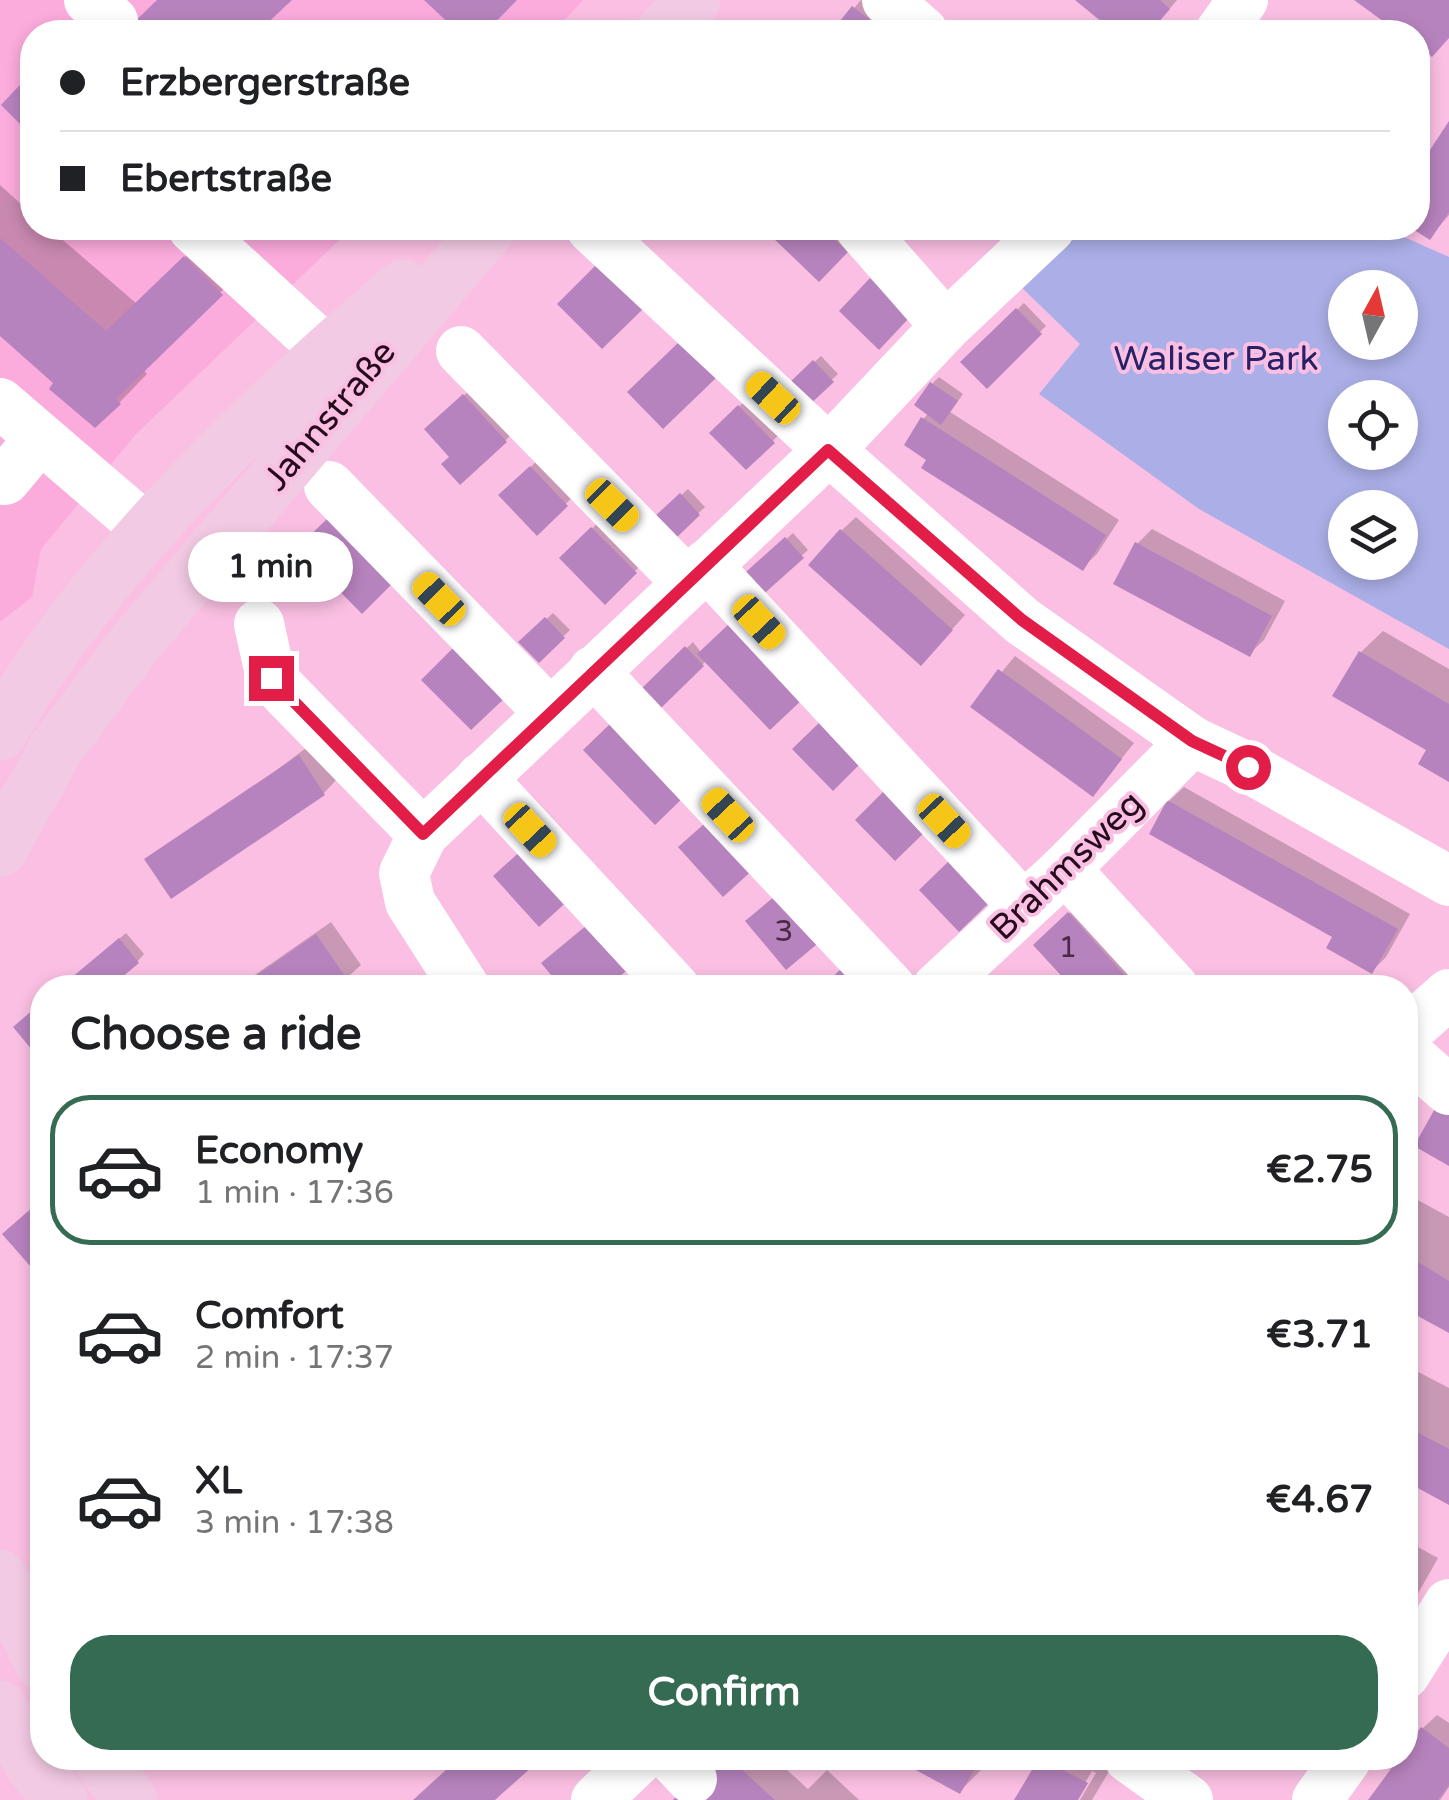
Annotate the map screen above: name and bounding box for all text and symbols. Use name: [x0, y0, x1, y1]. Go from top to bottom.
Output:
text: Erzbergerstraße: [120, 60, 410, 106]
text: Ebertstraße: [120, 156, 332, 202]
north arrow: [1328, 270, 1418, 360]
map controls: [1328, 270, 1418, 580]
street label: Jahnstraße: [255, 332, 405, 499]
park label: Waliser Park: [1114, 338, 1318, 380]
car: [741, 367, 805, 429]
button: locate: [1328, 380, 1418, 470]
car: [580, 473, 644, 537]
button: layers: [1328, 490, 1418, 580]
callout: 1 min: [188, 533, 354, 603]
text: 1 min: [228, 548, 313, 586]
car: [407, 567, 471, 631]
car: [728, 590, 790, 654]
route end: [249, 656, 294, 701]
route start: [1226, 745, 1271, 790]
street label: Brahmsweg: [981, 782, 1152, 949]
car: [697, 783, 759, 847]
car: [913, 789, 975, 853]
car: [499, 798, 561, 862]
house number: 3: [775, 913, 793, 950]
house number: 1: [1059, 929, 1077, 966]
text: Choose a ride: [70, 1008, 361, 1062]
icon: car: [75, 1125, 165, 1215]
text: Economy: [195, 1128, 363, 1174]
text: €2.75: [1266, 1147, 1373, 1193]
text: 1 min · 17:36: [195, 1174, 394, 1212]
icon: car: [75, 1290, 165, 1380]
text: Comfort: [195, 1293, 344, 1339]
text: €3.71: [1266, 1312, 1373, 1358]
text: 2 min · 17:37: [195, 1339, 394, 1377]
icon: car: [75, 1455, 165, 1545]
text: XL: [195, 1458, 242, 1504]
text: €4.67: [1266, 1477, 1373, 1523]
text: 3 min · 17:38: [195, 1504, 394, 1542]
button: Confirm: [70, 1635, 1378, 1750]

